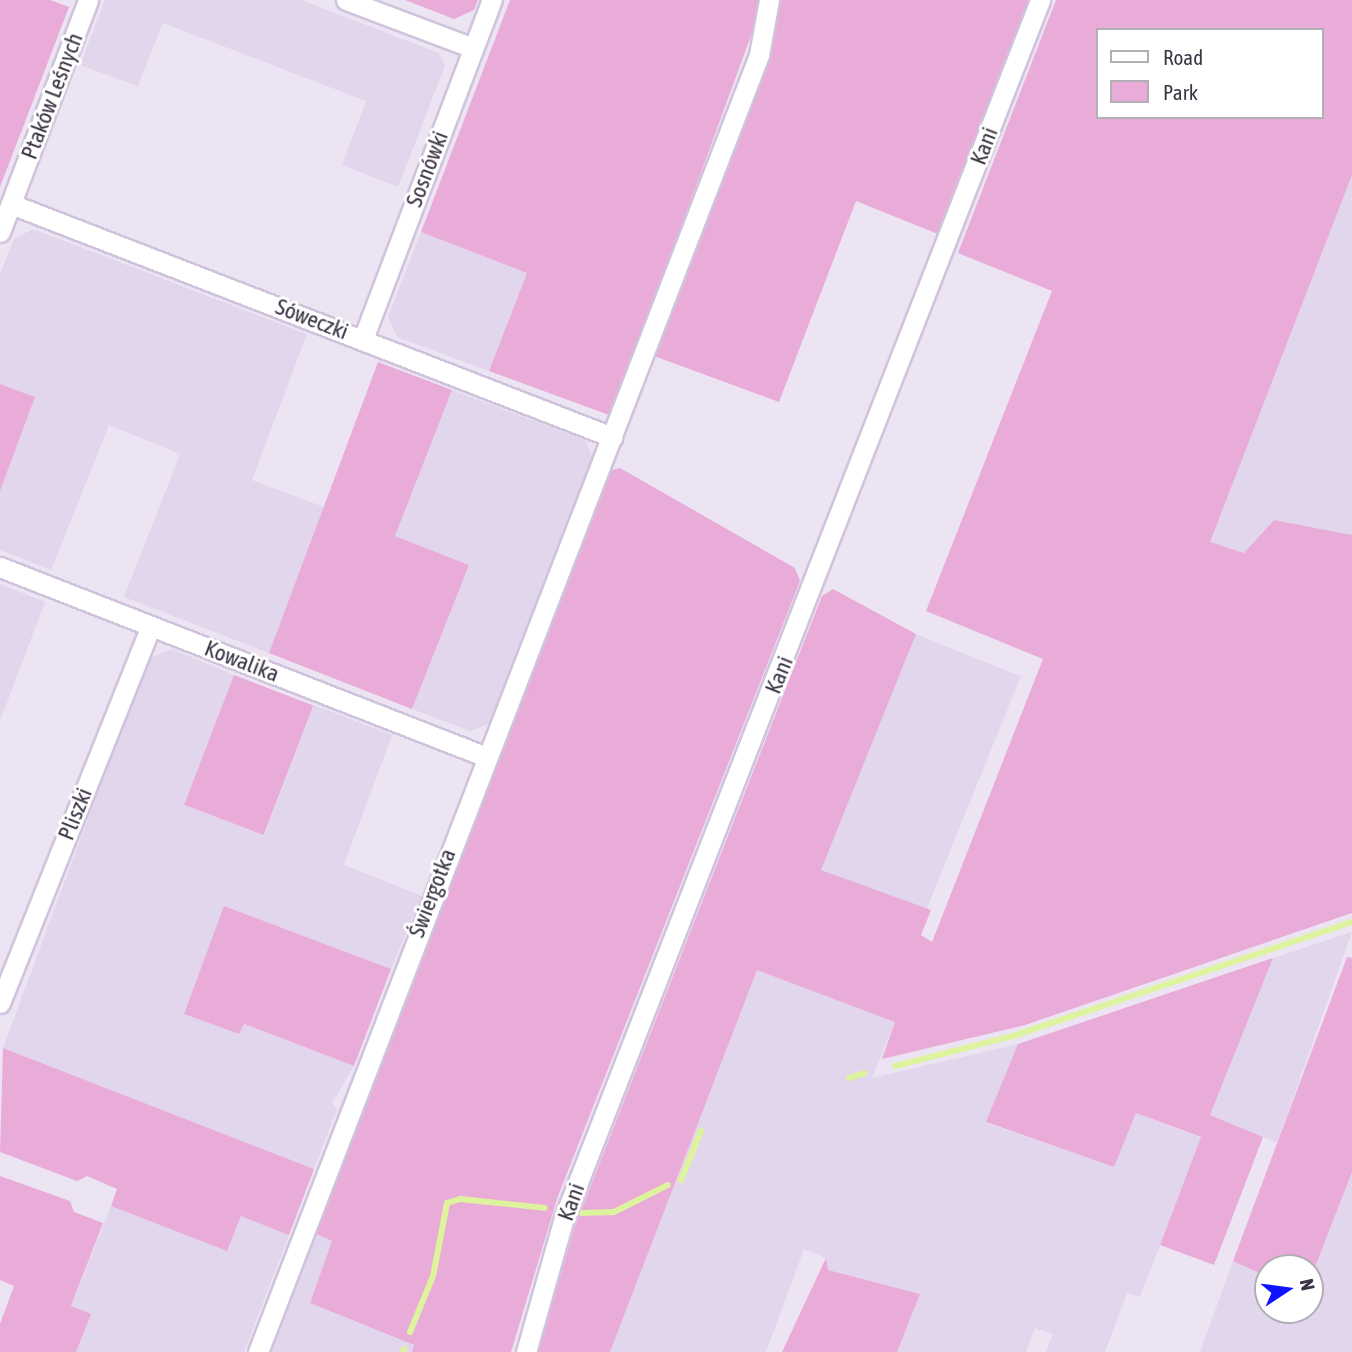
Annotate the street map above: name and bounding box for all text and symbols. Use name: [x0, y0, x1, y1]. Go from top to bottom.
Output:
legend: [1096, 28, 1324, 119]
street label: Ptaków Leśnych: [15, 29, 89, 163]
text: Road: [1163, 45, 1203, 69]
text: Park: [1163, 80, 1198, 104]
street label: Kani: [964, 123, 1004, 169]
street label: Sosnówki: [400, 127, 454, 211]
street label: Sóweczki: [272, 293, 352, 345]
street label: Kowalika: [201, 634, 283, 688]
street label: Kani: [759, 652, 799, 698]
street label: Pliszki: [52, 784, 98, 844]
street label: Świergotka: [403, 845, 461, 941]
street label: Kani: [552, 1179, 590, 1225]
north arrow: [1254, 1254, 1324, 1324]
text: N: [1296, 1277, 1319, 1293]

